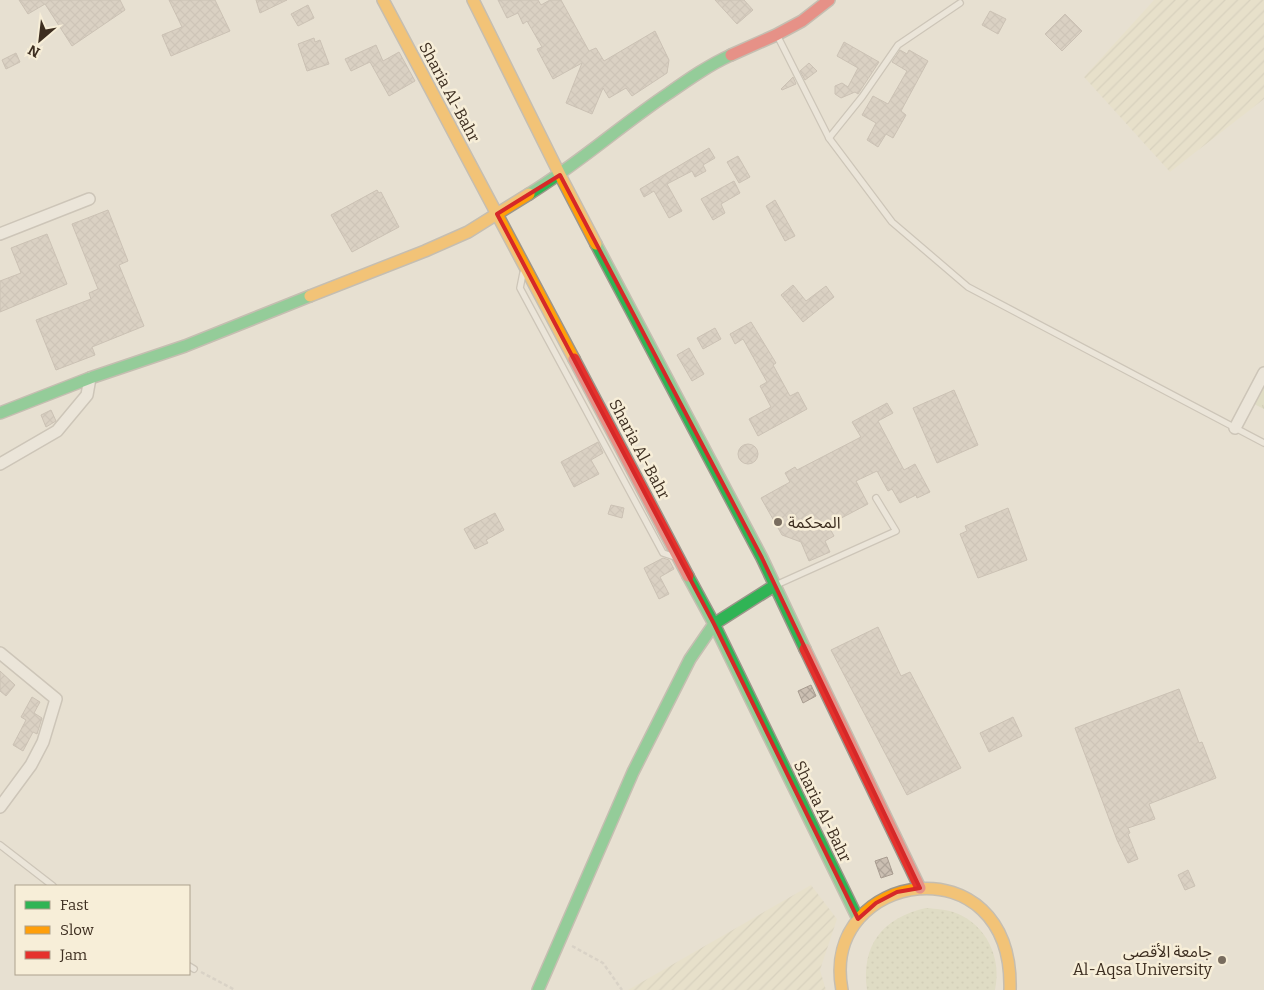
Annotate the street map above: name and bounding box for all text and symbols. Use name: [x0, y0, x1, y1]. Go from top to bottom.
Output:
north arrow: [15, 15, 65, 65]
street label: Sharia Al-Bahr: [415, 39, 484, 145]
text: N: [25, 41, 43, 61]
street label: Sharia Al-Bahr: [605, 396, 674, 502]
place label: المحكمة: [788, 513, 841, 532]
marker: المحكمة: [772, 516, 784, 528]
street label: Sharia Al-Bahr: [790, 757, 855, 865]
legend: [15, 885, 190, 975]
text: Fast: [60, 896, 89, 914]
text: Slow: [60, 921, 95, 939]
place label: جامعة الأقصى Al-Aqsa University: [1073, 942, 1213, 979]
text: Jam: [59, 946, 88, 964]
marker: جامعة الأقصى Al-Aqsa University: [1216, 954, 1228, 966]

